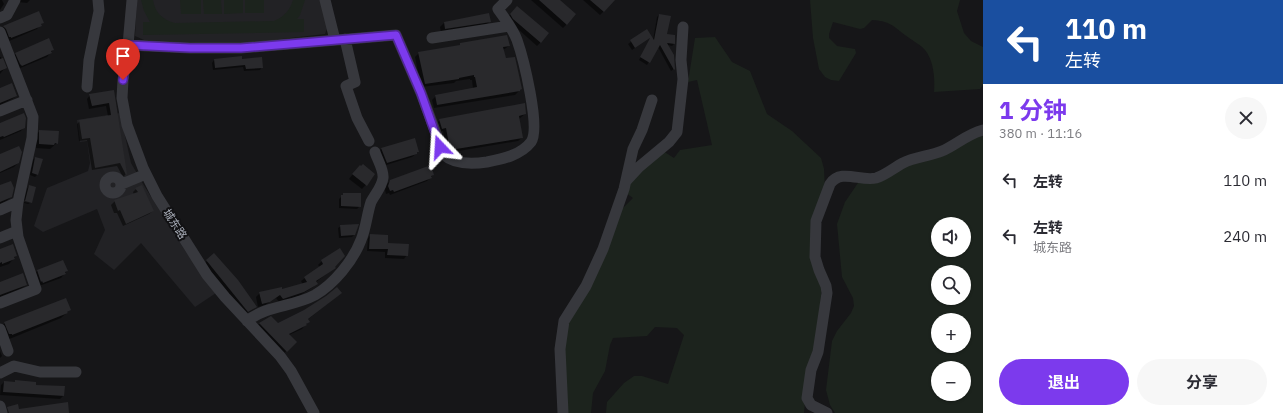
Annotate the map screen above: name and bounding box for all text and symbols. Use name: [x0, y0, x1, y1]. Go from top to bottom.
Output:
text: 110 m: [1065, 10, 1147, 47]
icon: left: [999, 16, 1051, 68]
pin: [106, 39, 140, 80]
icon: arrive: [112, 45, 134, 67]
text: 左转: [1065, 49, 1101, 72]
text: 1 分钟: [999, 94, 1067, 126]
button: close: [1225, 97, 1267, 139]
text: 380 m · 11:16: [999, 125, 1082, 142]
position arrow: [419, 126, 461, 168]
icon: left: [999, 169, 1021, 191]
text: 110 m: [1223, 171, 1267, 190]
text: 左转: [1033, 172, 1063, 191]
street label: 城东路: [160, 206, 190, 242]
map controls: [931, 217, 971, 401]
button: sound: [931, 217, 971, 257]
text: 左转: [1033, 218, 1063, 237]
icon: left: [999, 225, 1021, 247]
text: 240 m: [1223, 227, 1267, 246]
text: 城东路: [1033, 239, 1072, 256]
button: search: [931, 265, 971, 305]
button: +: [931, 313, 971, 353]
button: 退出: [999, 359, 1129, 405]
button: 分享: [1137, 359, 1267, 405]
button: −: [931, 361, 971, 401]

